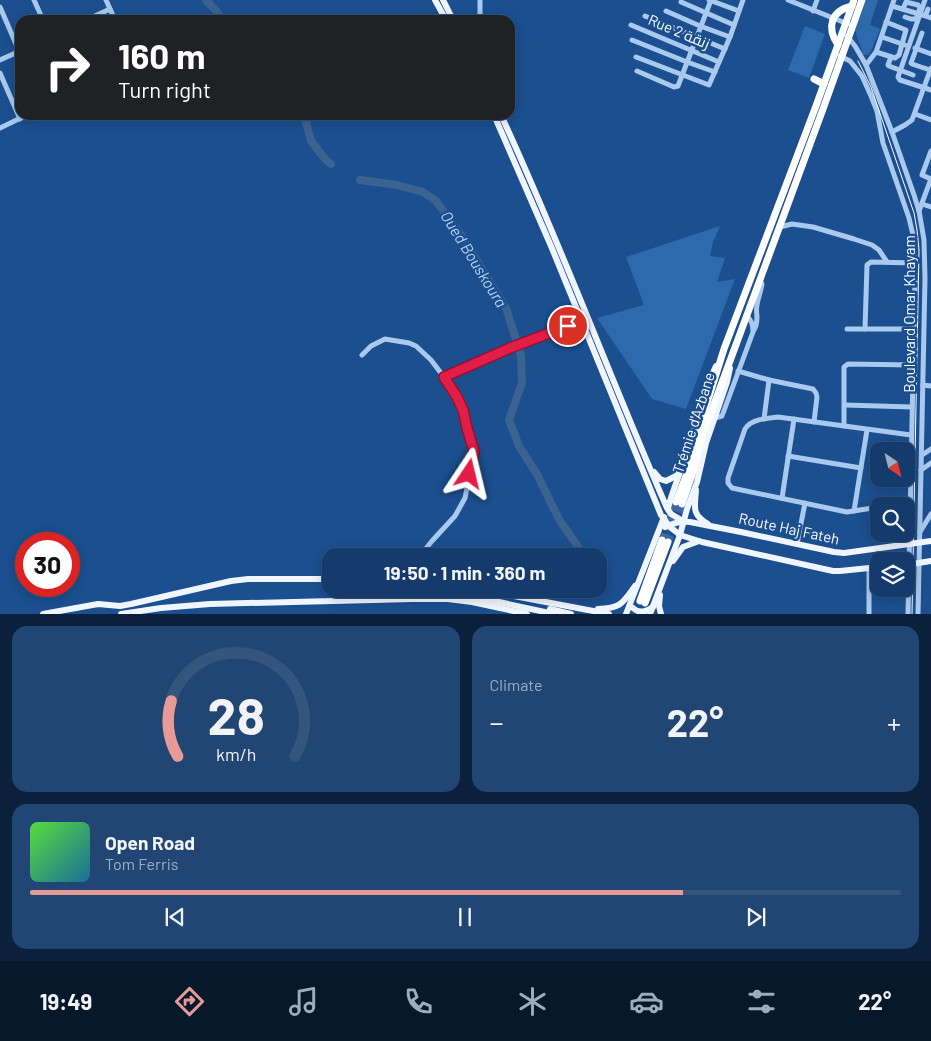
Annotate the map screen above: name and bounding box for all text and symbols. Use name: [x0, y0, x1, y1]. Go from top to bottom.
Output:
street label: Rue 2 زنقة: [645, 10, 713, 53]
text: 160 m: [118, 34, 205, 76]
icon: right: [35, 35, 100, 100]
text: Turn right: [118, 76, 211, 102]
water label: Oued Bouskoura: [437, 207, 512, 310]
street label: Boulevard Omar Khayam: [900, 235, 918, 393]
pin: [547, 305, 589, 347]
icon: arrive: [554, 312, 582, 340]
street label: Trémie d'Azbane: [668, 370, 718, 476]
north arrow: [870, 442, 915, 488]
map controls: [870, 442, 915, 597]
position arrow: [442, 447, 494, 499]
button: search: [870, 497, 915, 542]
street label: Route Haj Fateh: [737, 509, 841, 548]
speed limit sign: 30: [15, 532, 80, 597]
button: layers: [870, 552, 915, 597]
text: 19:50 · 1 min · 360 m: [384, 561, 545, 584]
text: Climate: [490, 675, 542, 694]
text: 28: [207, 683, 264, 745]
text: 22°: [667, 699, 724, 745]
text: −: [490, 705, 504, 739]
text: +: [887, 705, 901, 739]
text: km/h: [216, 743, 256, 765]
text: Open Road: [105, 831, 195, 854]
text: Tom Ferris: [105, 854, 179, 873]
icon: previous: [161, 903, 189, 931]
icon: pause: [451, 903, 479, 931]
icon: next: [742, 903, 770, 931]
icon: directions: [172, 984, 207, 1019]
icon: music: [286, 984, 321, 1019]
icon: phone: [401, 984, 436, 1019]
icon: climate: [515, 984, 550, 1019]
icon: car: [629, 984, 664, 1019]
icon: filters: [744, 984, 779, 1019]
text: 19:49: [40, 988, 92, 1014]
text: 22°: [858, 988, 891, 1014]

